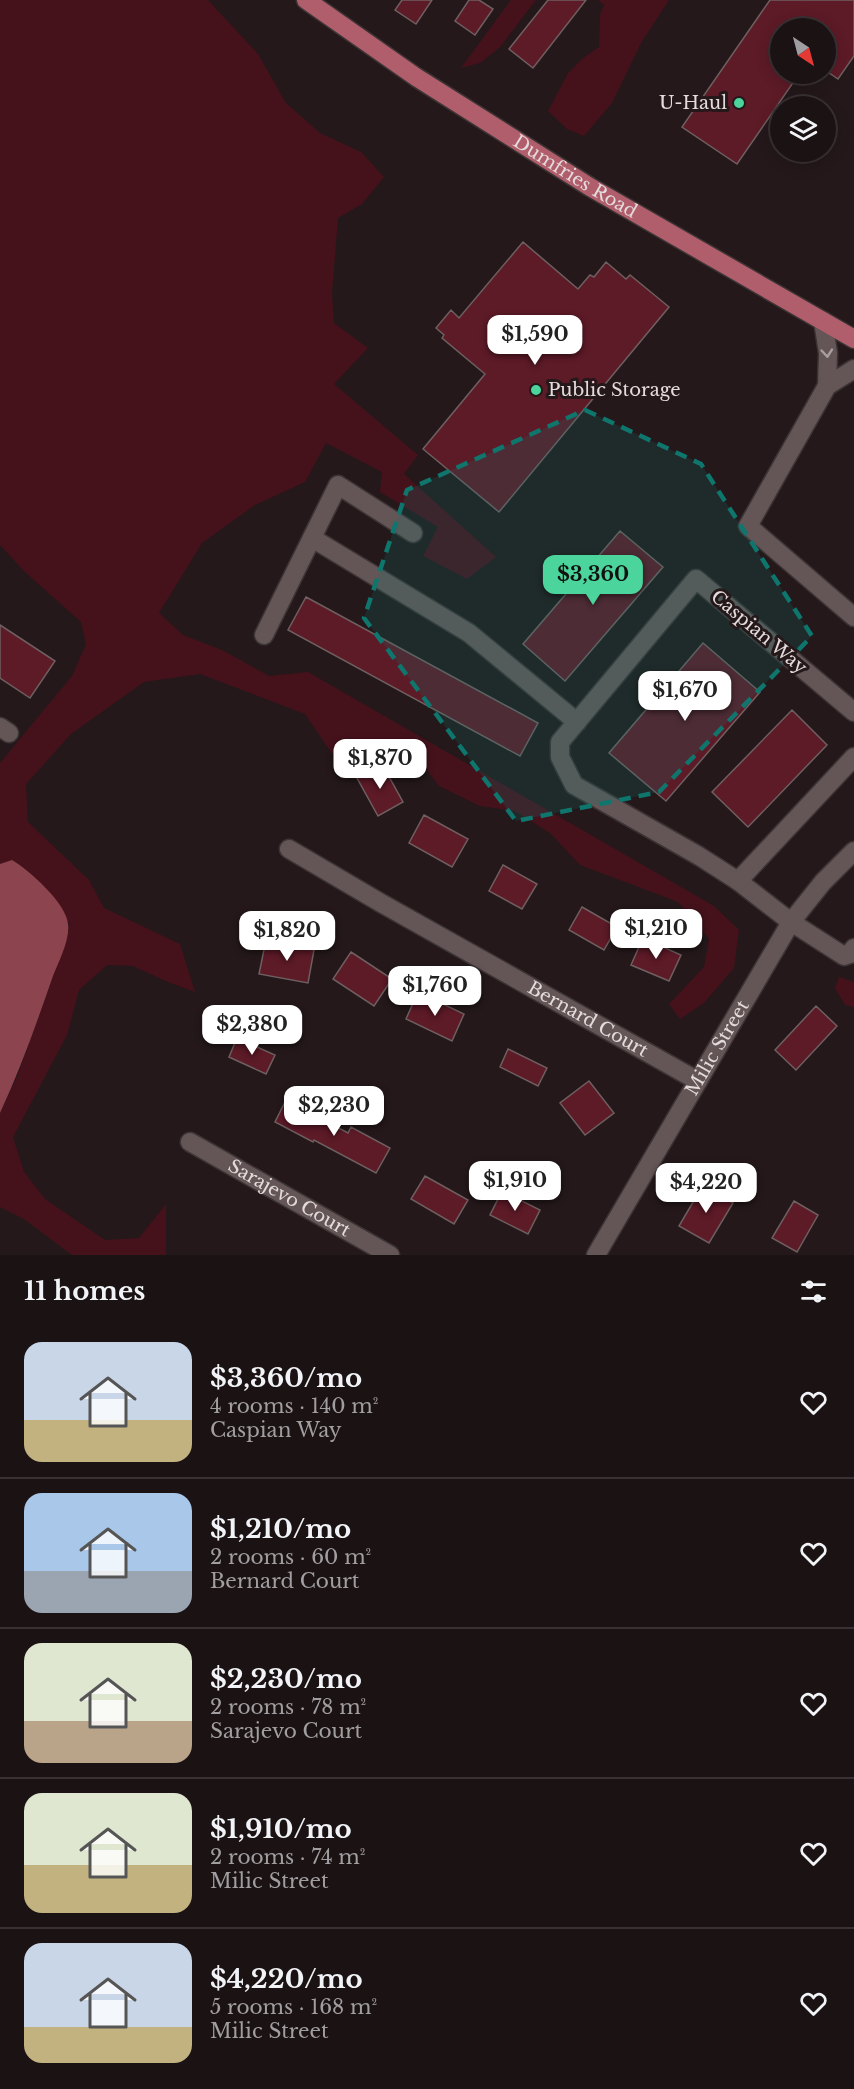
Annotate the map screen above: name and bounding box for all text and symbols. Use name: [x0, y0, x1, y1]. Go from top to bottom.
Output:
north arrow: [770, 18, 836, 84]
map controls: [770, 18, 836, 162]
place label: U-Haul: [659, 92, 727, 114]
marker: U-Haul: [732, 96, 746, 110]
button: layers: [770, 96, 836, 162]
street label: Dumfries Road: [509, 130, 641, 223]
pin: $1,590: [486, 315, 584, 366]
text: $1,590: [501, 322, 569, 346]
one-way arrow: [821, 349, 834, 358]
place label: Public Storage: [548, 379, 681, 401]
marker: Public Storage: [529, 383, 543, 397]
pin: $3,360: [544, 555, 642, 606]
text: $3,360: [557, 562, 629, 586]
street label: Caspian Way: [707, 586, 812, 679]
pin: $1,670: [636, 671, 734, 722]
text: $1,670: [652, 678, 718, 702]
pin: $1,870: [331, 739, 429, 790]
text: $1,870: [348, 746, 412, 770]
pin: $1,210: [607, 909, 705, 960]
pin: $1,820: [238, 911, 336, 962]
text: $1,210: [624, 916, 688, 940]
text: $1,820: [253, 918, 321, 942]
pin: $1,760: [386, 966, 484, 1017]
text: $1,760: [402, 973, 468, 997]
street label: Bernard Court: [524, 977, 652, 1062]
street label: Milic Street: [681, 996, 754, 1100]
pin: $2,380: [203, 1005, 301, 1056]
text: $2,380: [216, 1012, 288, 1036]
pin: $2,230: [285, 1086, 383, 1137]
text: $2,230: [298, 1093, 370, 1117]
street label: Sarajevo Court: [224, 1155, 354, 1241]
pin: $1,910: [466, 1161, 564, 1212]
pin: $4,220: [657, 1163, 755, 1214]
text: $1,910: [483, 1168, 547, 1192]
text: $4,220: [670, 1170, 742, 1194]
text: 11 homes: [24, 1275, 145, 1307]
icon: filters: [797, 1275, 830, 1308]
text: $3,360/mo: [210, 1362, 362, 1394]
icon: home: [72, 1366, 144, 1438]
icon: heart: [797, 1386, 830, 1419]
text: 4 rooms · 140 m²: [210, 1394, 378, 1418]
text: Caspian Way: [210, 1418, 342, 1442]
text: $1,210/mo: [210, 1513, 351, 1545]
icon: home: [72, 1517, 144, 1589]
icon: heart: [797, 1537, 830, 1570]
text: 2 rooms · 60 m²: [210, 1545, 371, 1569]
text: Bernard Court: [210, 1569, 359, 1593]
text: $2,230/mo: [210, 1663, 362, 1695]
icon: home: [72, 1667, 144, 1739]
icon: heart: [797, 1687, 830, 1720]
text: 2 rooms · 78 m²: [210, 1695, 366, 1719]
text: Sarajevo Court: [210, 1719, 362, 1743]
text: $1,910/mo: [210, 1813, 352, 1845]
icon: home: [72, 1817, 144, 1889]
icon: heart: [797, 1837, 830, 1870]
text: 2 rooms · 74 m²: [210, 1845, 366, 1869]
text: Milic Street: [210, 1869, 329, 1893]
text: $4,220/mo: [210, 1963, 363, 1995]
icon: home: [72, 1967, 144, 2039]
icon: heart: [797, 1987, 830, 2020]
text: 5 rooms · 168 m²: [210, 1995, 377, 2019]
text: Milic Street: [210, 2019, 329, 2043]

